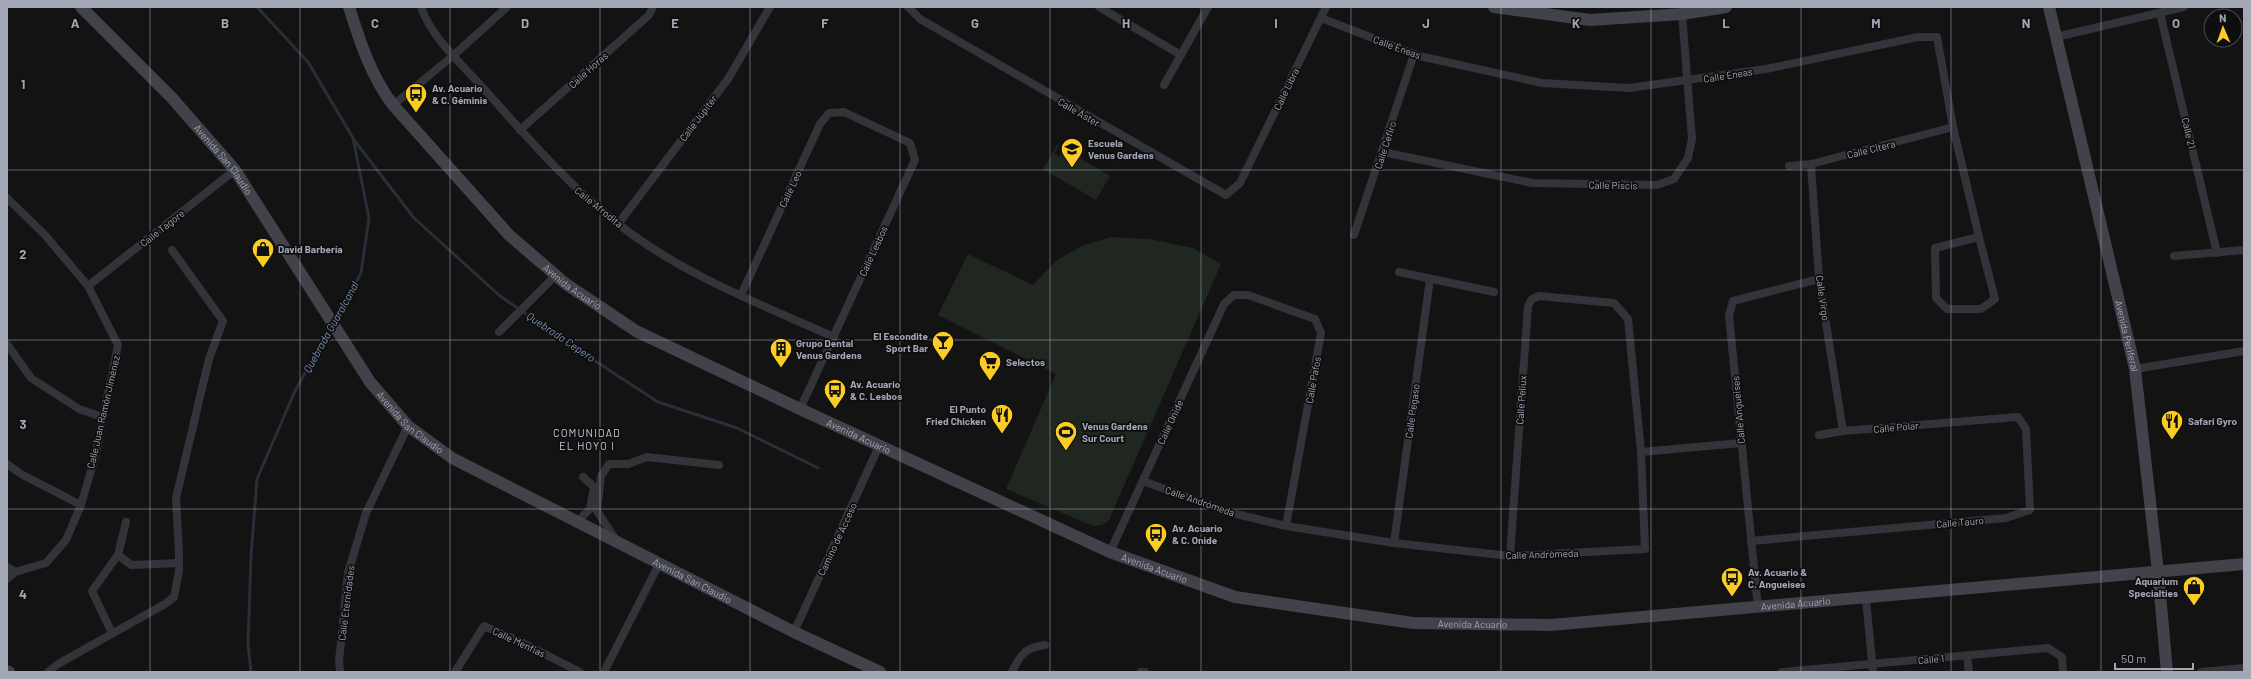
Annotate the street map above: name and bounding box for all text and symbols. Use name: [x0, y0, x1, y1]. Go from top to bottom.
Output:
north arrow: [2203, 8, 2243, 48]
text: N: [2219, 11, 2227, 24]
text: A: [71, 15, 80, 31]
text: B: [221, 15, 229, 31]
text: C: [371, 15, 379, 31]
text: D: [521, 15, 529, 31]
text: E: [671, 15, 679, 31]
text: F: [821, 15, 829, 31]
text: G: [971, 15, 979, 31]
text: H: [1122, 15, 1130, 31]
text: I: [1274, 15, 1278, 31]
text: J: [1422, 15, 1430, 31]
text: K: [1572, 15, 1580, 31]
text: L: [1722, 15, 1730, 31]
text: M: [1871, 15, 1881, 31]
text: N: [2022, 15, 2030, 31]
text: O: [2172, 15, 2180, 31]
street label: Calle Éneas: [1372, 33, 1423, 61]
street label: Calle Horas: [566, 49, 610, 91]
street label: Calle Éneas: [1703, 65, 1754, 85]
street label: Calle Libra: [1271, 66, 1301, 112]
text: 1: [21, 76, 25, 92]
bus stop icon: Av. Acuario & C. Géminis: [403, 81, 429, 114]
place label: Av. Acuario & C. Géminis: [432, 82, 487, 106]
street label: Calle Júpiter: [677, 92, 719, 143]
street label: Calle Áster: [1056, 95, 1102, 129]
street label: Calle 21: [2180, 116, 2198, 150]
street label: Calle Cefiro: [1372, 120, 1398, 170]
street label: Avenida San Claudio: [192, 122, 255, 197]
school or university icon: Escuela Venus Gardens: [1059, 136, 1085, 169]
place label: Escuela Venus Gardens: [1088, 137, 1154, 161]
street label: Calle Citera: [1846, 137, 1896, 161]
street label: Calle Leo: [776, 169, 804, 209]
street label: Calle Piscis: [1588, 179, 1638, 191]
street label: Calle Afrodita: [573, 184, 625, 230]
street label: Calle Tagore: [137, 207, 187, 249]
street label: Calle Lesbos: [856, 224, 890, 278]
shop icon: David Barbería: [250, 236, 276, 269]
place label: David Barbería: [278, 243, 343, 255]
text: 2: [19, 246, 27, 262]
street label: Avenida Acuario: [541, 261, 604, 312]
street label: Calle Virgo: [1814, 274, 1832, 322]
water label: Quebrada Guaralcanal: [300, 278, 361, 375]
street label: Avenida Periferal: [2113, 299, 2141, 372]
water label: Quebrada Cepero: [524, 309, 598, 364]
bar icon: El Escondite Sport Bar: [930, 329, 956, 362]
place label: El Escondite Sport Bar: [873, 330, 929, 354]
building icon: Grupo Dental Venus Gardens: [768, 336, 794, 369]
place label: Grupo Dental Venus Gardens: [796, 337, 862, 361]
supermarket icon: Selectos: [977, 349, 1003, 382]
street label: Calle Juan Ramón Jiménez: [84, 354, 122, 470]
street label: Calle Pafos: [1303, 355, 1323, 404]
place label: Selectos: [1006, 356, 1045, 368]
street label: Calle Peliux: [1513, 375, 1529, 425]
street label: Calle Angueises: [1729, 375, 1747, 444]
bus stop icon: Av. Acuario & C. Lesbos: [822, 377, 848, 410]
place label: Av. Acuario & C. Lesbos: [850, 378, 902, 402]
street label: Calle Pegaso: [1402, 383, 1422, 439]
street label: Avenida San Claudio: [374, 389, 446, 456]
street label: Calle Onide: [1154, 398, 1186, 446]
restaurant icon: El Punto Fried Chicken: [989, 402, 1015, 435]
place label: El Punto Fried Chicken: [926, 403, 986, 427]
restaurant icon: Safari Gyro: [2159, 408, 2185, 441]
place label: Safari Gyro: [2188, 415, 2237, 427]
text: 3: [19, 416, 27, 432]
street label: Avenida Acuario: [825, 416, 893, 456]
sports icon: Venus Gardens Sur Court: [1053, 419, 1079, 452]
street label: Calle Polar: [1873, 419, 1919, 435]
place label: Venus Gardens Sur Court: [1082, 420, 1148, 444]
district label: COMUNIDAD EL HOYO I: [553, 426, 621, 452]
street label: Calle Andrómeda: [1164, 483, 1236, 519]
street label: Camino de Acceso: [815, 501, 859, 577]
street label: Calle Tauro: [1936, 514, 1984, 530]
bus stop icon: Av. Acuario & C. Onide: [1143, 521, 1169, 554]
place label: Av. Acuario & C. Onide: [1172, 522, 1223, 546]
street label: Calle Andrómeda: [1505, 547, 1579, 561]
street label: Avenida Acuario: [1120, 551, 1189, 585]
street label: Avenida San Claudio: [651, 555, 734, 605]
street label: Calle Eternidades: [335, 565, 357, 641]
bus stop icon: Av. Acuario & C. Angueises: [1719, 565, 1745, 598]
place label: Av. Acuario & C. Angueises: [1748, 566, 1807, 590]
shop icon: Aquarium Specialties: [2181, 574, 2207, 607]
place label: Aquarium Specialties: [2129, 575, 2178, 599]
text: 4: [19, 586, 27, 602]
street label: Avenida Acuario: [1760, 594, 1831, 612]
street label: Avenida Acuario: [1438, 617, 1507, 630]
street label: Calle Menfias: [491, 625, 548, 660]
scale bar: [2115, 645, 2193, 671]
text: 50 m: [2121, 651, 2146, 665]
street label: Calle 1: [1917, 652, 1945, 666]

